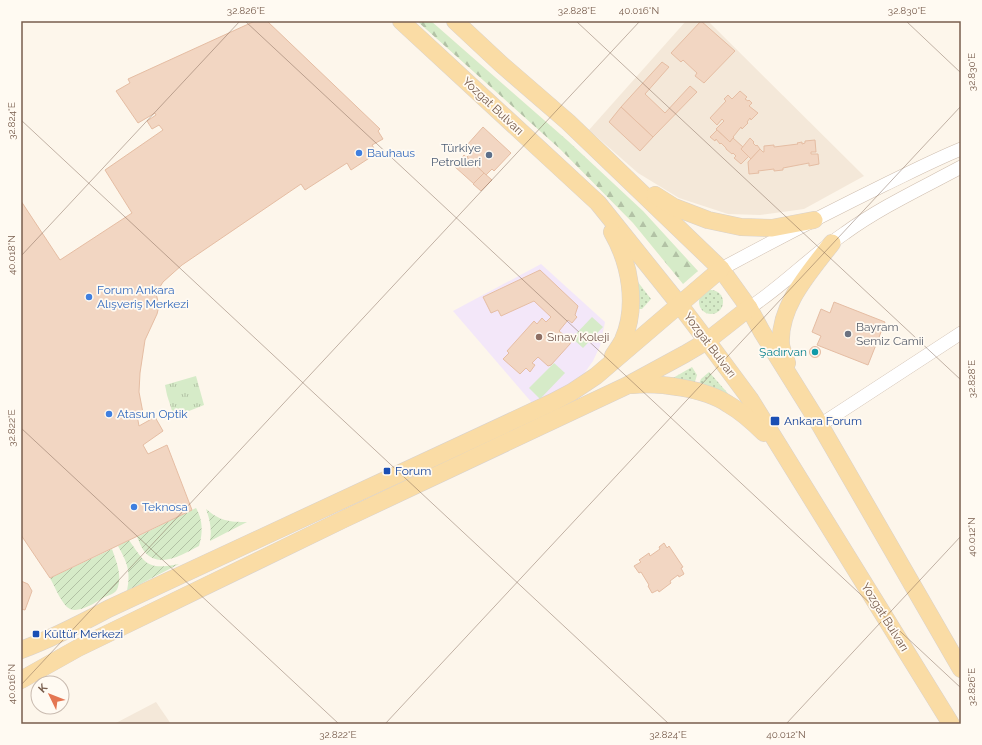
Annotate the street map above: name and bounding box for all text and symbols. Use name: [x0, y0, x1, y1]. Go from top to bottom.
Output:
text: 32.826°E: [227, 5, 265, 16]
text: 32.828°E: [558, 5, 596, 16]
text: 40.016°N: [619, 5, 659, 16]
text: 32.830°E: [888, 5, 926, 16]
text: 32.830°E: [966, 53, 977, 91]
street label: Yozgat Bulvarı: [460, 74, 526, 138]
text: 32.824°E: [6, 102, 17, 140]
place label: Türkiye Petrolleri: [431, 141, 481, 169]
place label: Bauhaus: [367, 146, 415, 160]
marker: Bauhaus: [354, 148, 364, 158]
marker: Türkiye Petrolleri: [484, 150, 494, 160]
text: 40.018°N: [6, 235, 17, 275]
place label: Forum Ankara Alışveriş Merkezi: [97, 283, 189, 311]
marker: Forum Ankara Alışveriş Merkezi: [84, 292, 94, 302]
street label: Yozgat Bulvarı: [681, 310, 739, 380]
place label: Bayram Semiz Camii: [856, 320, 924, 348]
marker: Bayram Semiz Camii: [843, 329, 853, 339]
place label: Sınav Koleji: [547, 330, 609, 344]
marker: Sınav Koleji: [534, 332, 544, 342]
place label: Şadırvan: [759, 345, 807, 359]
marker: Şadırvan: [810, 347, 820, 357]
text: 32.828°E: [966, 360, 977, 398]
place label: Atasun Optik: [117, 407, 188, 421]
text: 32.822°E: [6, 409, 17, 447]
marker: Atasun Optik: [104, 409, 114, 419]
place label: Ankara Forum: [784, 414, 862, 428]
marker: Ankara Forum: [769, 415, 781, 427]
place label: Forum: [395, 464, 431, 478]
marker: Forum: [382, 466, 392, 476]
place label: Teknosa: [142, 500, 188, 514]
marker: Teknosa: [129, 502, 139, 512]
text: 40.012°N: [966, 517, 977, 557]
street label: Yozgat Bulvarı: [858, 580, 912, 654]
place label: Kültür Merkezi: [44, 627, 123, 641]
marker: Kültür Merkezi: [31, 629, 41, 639]
text: 40.016°N: [6, 664, 17, 704]
text: 32.826°E: [966, 668, 977, 706]
north arrow: [30, 675, 70, 715]
text: K: [36, 681, 51, 696]
text: 32.822°E: [319, 729, 357, 740]
text: 32.824°E: [649, 729, 687, 740]
text: 40.012°N: [766, 729, 806, 740]

